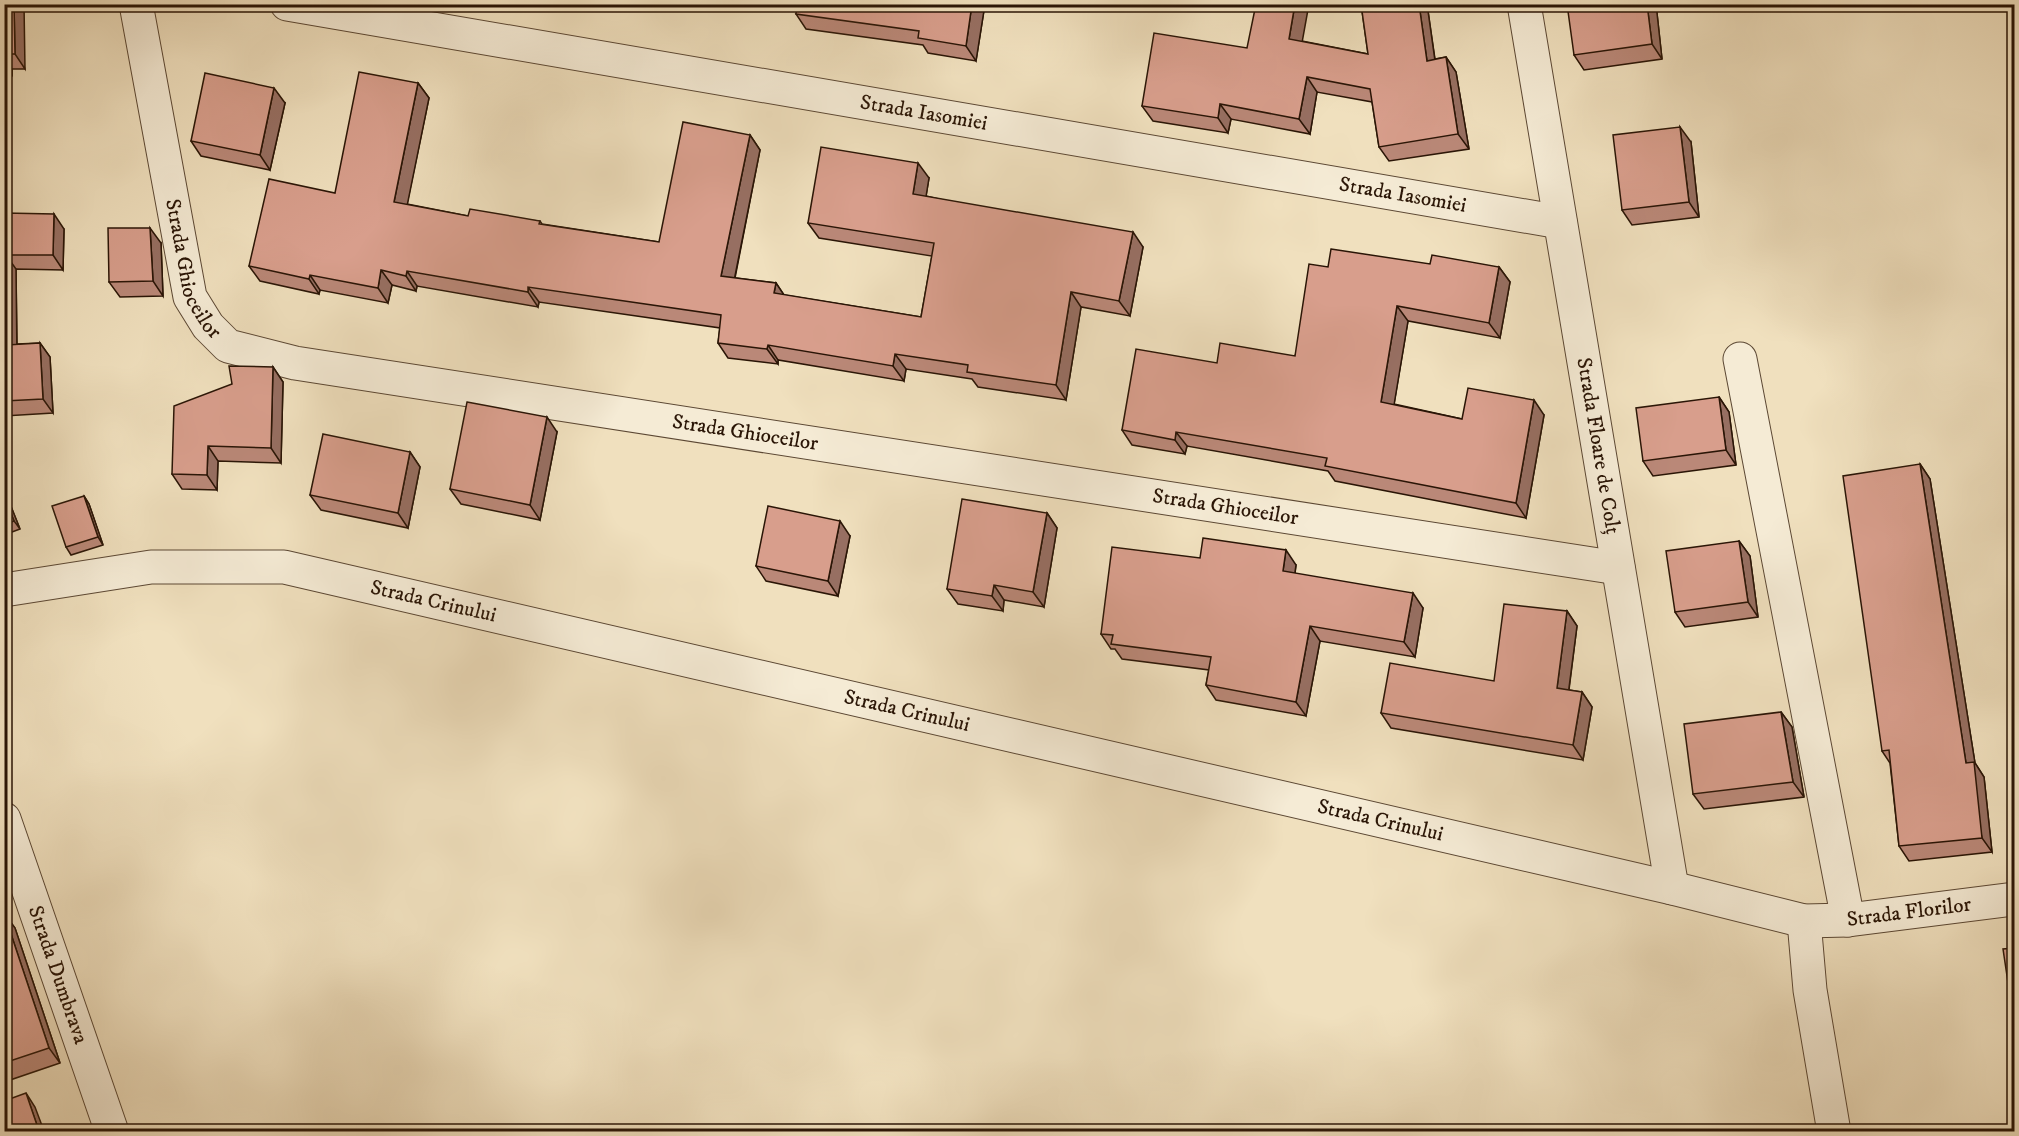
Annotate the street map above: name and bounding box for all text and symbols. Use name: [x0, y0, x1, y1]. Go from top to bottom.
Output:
street label: Strada Iasomiei: [858, 89, 989, 137]
street label: Strada Iasomiei: [1337, 171, 1468, 219]
street label: Strada Ghioceilor: [159, 197, 227, 345]
street label: Strada Floare de Colț: [1570, 356, 1626, 536]
street label: Strada Ghioceilor: [670, 409, 820, 457]
street label: Strada Ghioceilor: [1151, 483, 1300, 531]
street label: Strada Crinului: [368, 574, 499, 629]
street label: Strada Crinului: [841, 684, 972, 738]
street label: Strada Crinului: [1315, 793, 1446, 848]
street label: Strada Florilor: [1845, 892, 1973, 933]
street label: Strada Dumbrava: [22, 902, 94, 1048]

